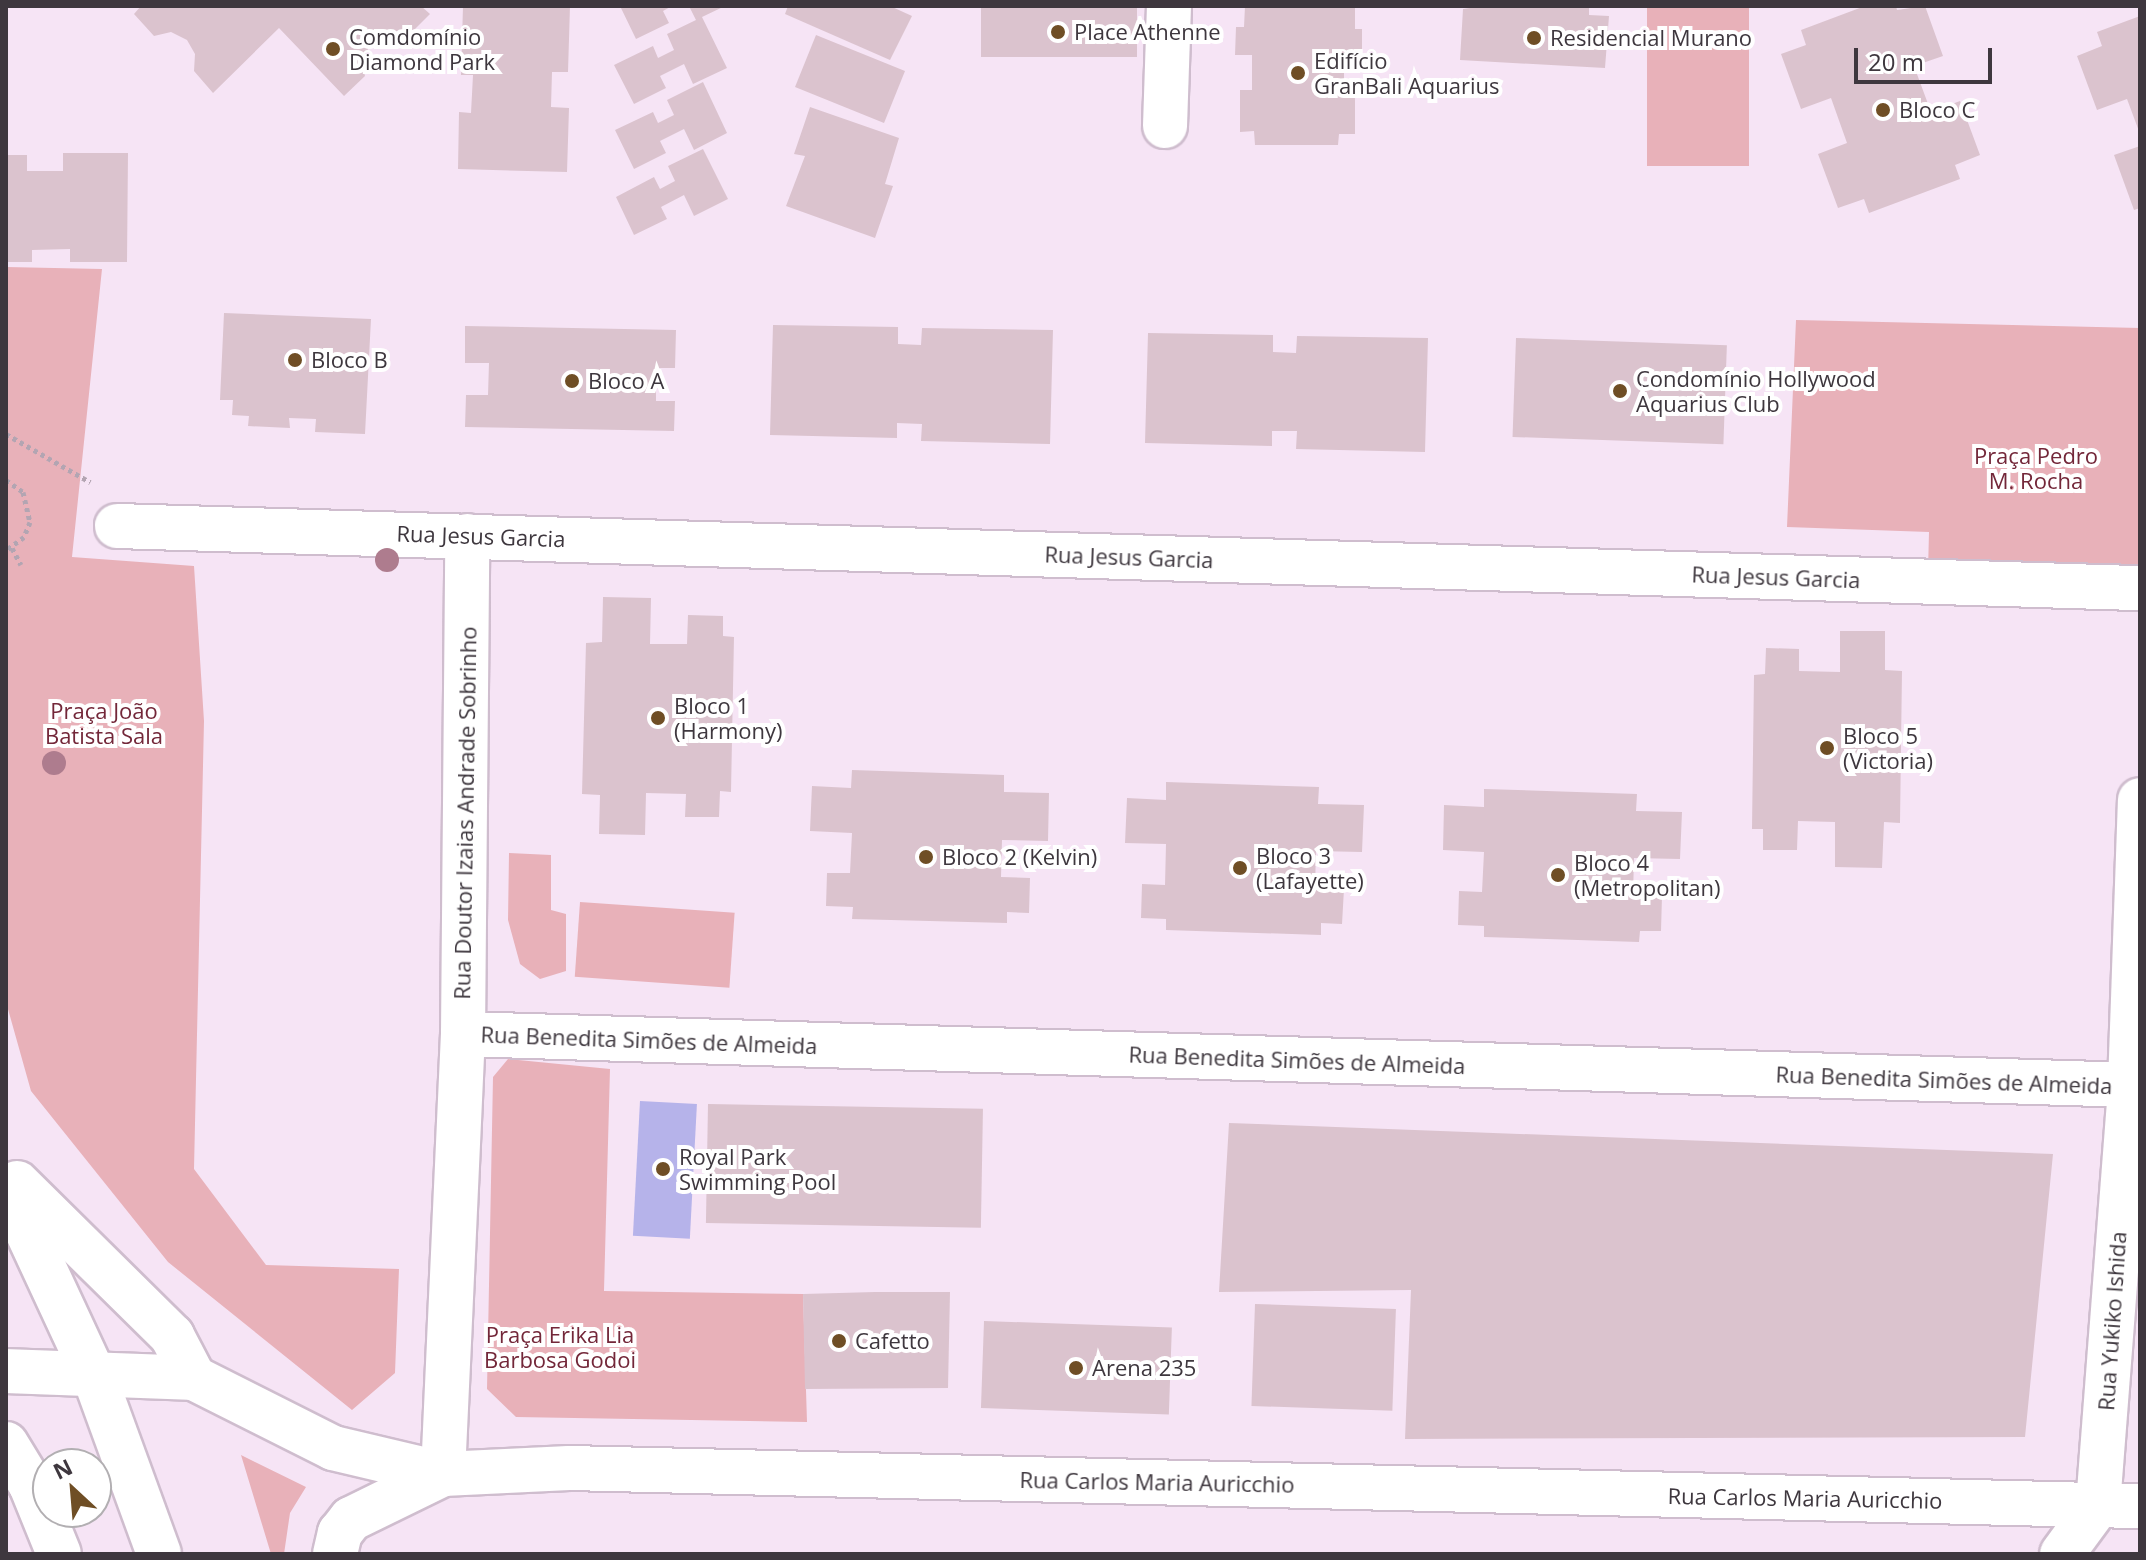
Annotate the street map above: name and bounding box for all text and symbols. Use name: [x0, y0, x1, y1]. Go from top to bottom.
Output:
place label: Place Athenne: [1074, 19, 1221, 45]
place label: Comdomínio Diamond Park: [349, 23, 495, 74]
marker: Place Athenne: [1049, 23, 1067, 41]
place label: Residencial Murano: [1550, 25, 1752, 51]
marker: Residencial Murano: [1525, 29, 1543, 47]
scale bar: [1858, 32, 1996, 82]
marker: Comdomínio Diamond Park: [324, 40, 342, 58]
text: 20 m: [1868, 45, 1924, 78]
place label: Edifício GranBali Aquarius: [1314, 47, 1500, 98]
marker: Edifício GranBali Aquarius: [1289, 64, 1307, 82]
place label: Bloco C: [1899, 97, 1975, 123]
marker: Bloco C: [1874, 101, 1892, 119]
place label: Bloco B: [311, 347, 388, 373]
marker: Bloco B: [286, 351, 304, 369]
place label: Condomínio Hollywood Aquarius Club: [1636, 365, 1876, 416]
place label: Bloco A: [588, 368, 664, 394]
marker: Bloco A: [563, 372, 581, 390]
marker: Condomínio Hollywood Aquarius Club: [1611, 382, 1629, 400]
park label: Praça Pedro M. Rocha: [1974, 442, 2098, 494]
street label: Rua Jesus Garcia: [396, 520, 566, 552]
street label: Rua Jesus Garcia: [1044, 541, 1214, 573]
street label: Rua Jesus Garcia: [1691, 561, 1861, 593]
street label: Rua Doutor Izaias Andrade Sobrinho: [449, 626, 481, 1000]
place label: Bloco 1 (Harmony): [674, 692, 783, 744]
park label: Praça João Batista Sala: [45, 697, 163, 748]
marker: Bloco 1 (Harmony): [649, 709, 667, 727]
place label: Bloco 5 (Victoria): [1843, 722, 1933, 774]
marker: Bloco 5 (Victoria): [1818, 739, 1836, 757]
place label: Bloco 3 (Lafayette): [1256, 842, 1364, 894]
place label: Bloco 2 (Kelvin): [942, 844, 1097, 870]
marker: Bloco 2 (Kelvin): [917, 848, 935, 866]
place label: Bloco 4 (Metropolitan): [1574, 849, 1721, 900]
marker: Bloco 3 (Lafayette): [1231, 859, 1249, 877]
marker: Bloco 4 (Metropolitan): [1549, 866, 1567, 884]
street label: Rua Benedita Simões de Almeida: [480, 1021, 818, 1059]
street label: Rua Benedita Simões de Almeida: [1128, 1041, 1466, 1079]
street label: Rua Benedita Simões de Almeida: [1775, 1061, 2113, 1099]
place label: Royal Park Swimming Pool: [679, 1143, 836, 1194]
marker: Royal Park Swimming Pool: [654, 1160, 672, 1178]
street label: Rua Yukiko Ishida: [2093, 1230, 2131, 1412]
park label: Praça Erika Lia Barbosa Godoi: [484, 1321, 636, 1372]
place label: Cafetto: [855, 1328, 930, 1354]
marker: Cafetto: [830, 1332, 848, 1350]
place label: Arena 235: [1092, 1355, 1196, 1381]
marker: Arena 235: [1067, 1359, 1085, 1377]
north arrow: [32, 1448, 112, 1528]
text: N: [48, 1451, 77, 1486]
street label: Rua Carlos Maria Auricchio: [1019, 1466, 1295, 1498]
street label: Rua Carlos Maria Auricchio: [1667, 1482, 1943, 1514]

